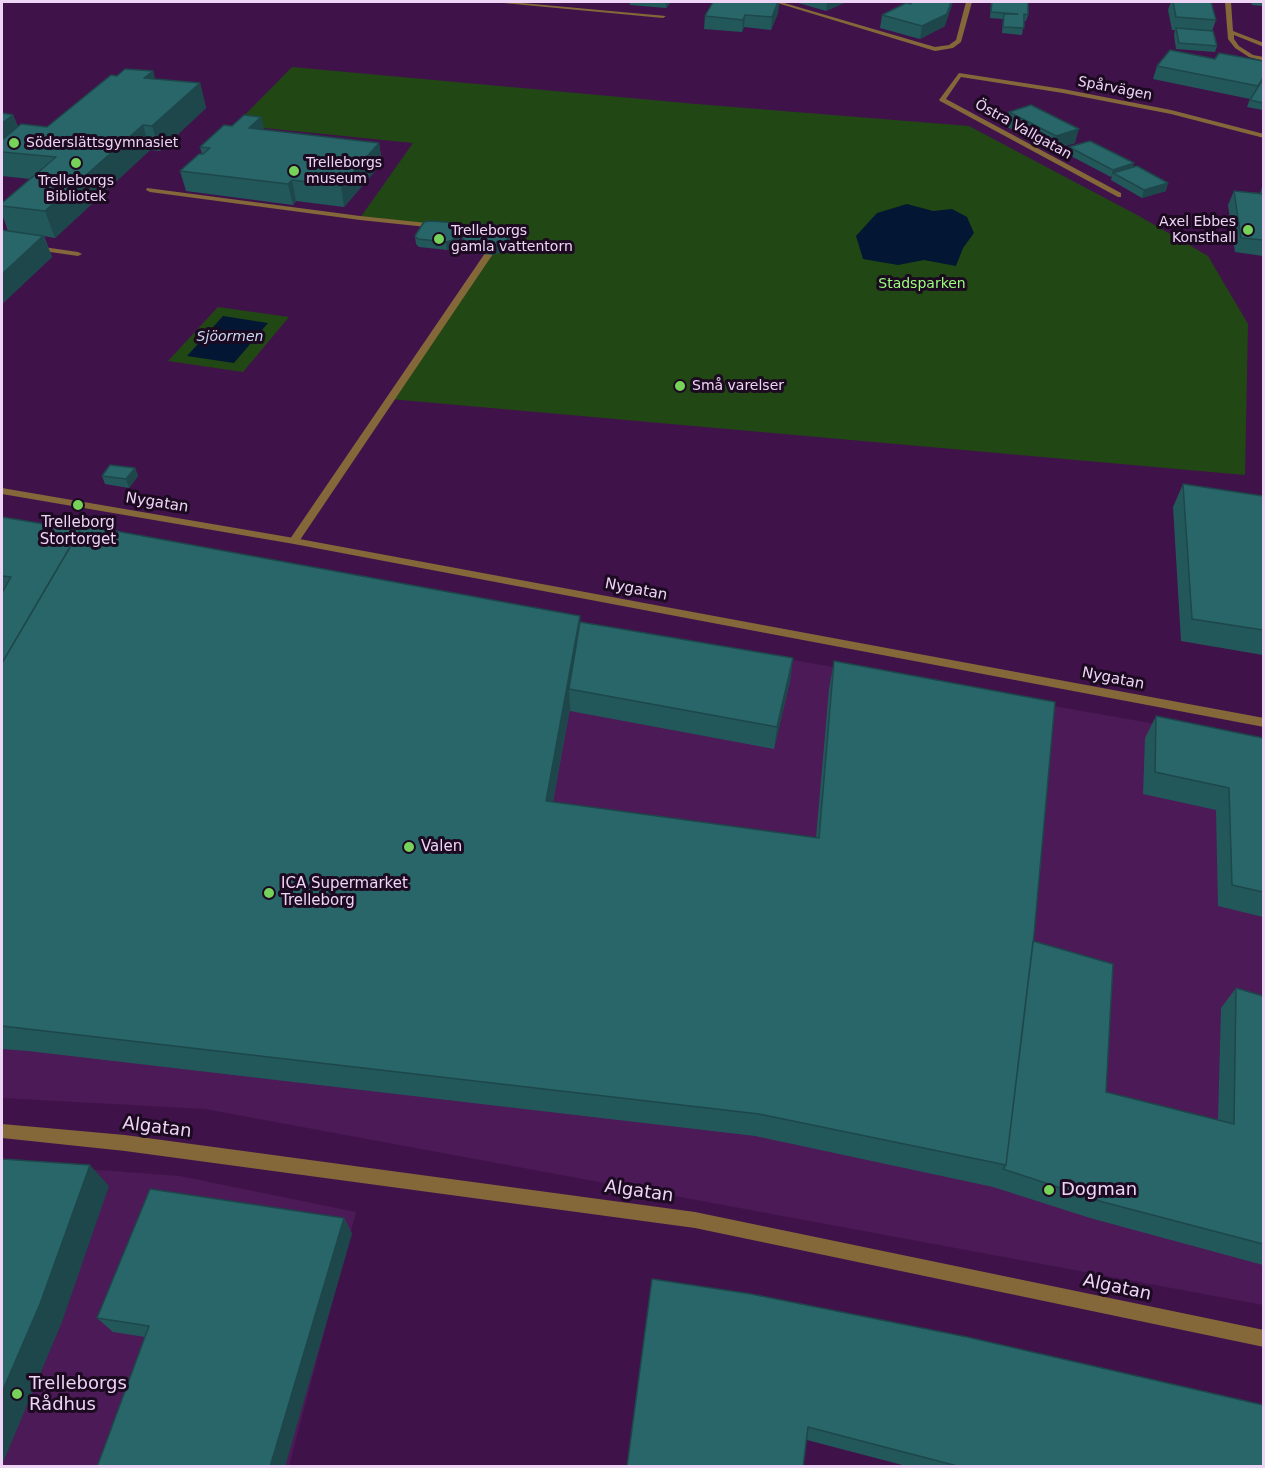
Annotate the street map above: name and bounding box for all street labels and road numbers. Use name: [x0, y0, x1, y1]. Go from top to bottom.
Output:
street label: Spårvägen: [1076, 74, 1154, 104]
street label: Östra Vallgatan: [972, 97, 1074, 163]
street label: Nygatan: [124, 489, 190, 517]
street label: Nygatan: [603, 575, 669, 605]
street label: Nygatan: [1080, 664, 1146, 694]
street label: Algatan: [121, 1113, 193, 1143]
street label: Algatan: [603, 1176, 675, 1208]
street label: Algatan: [1081, 1270, 1153, 1306]

